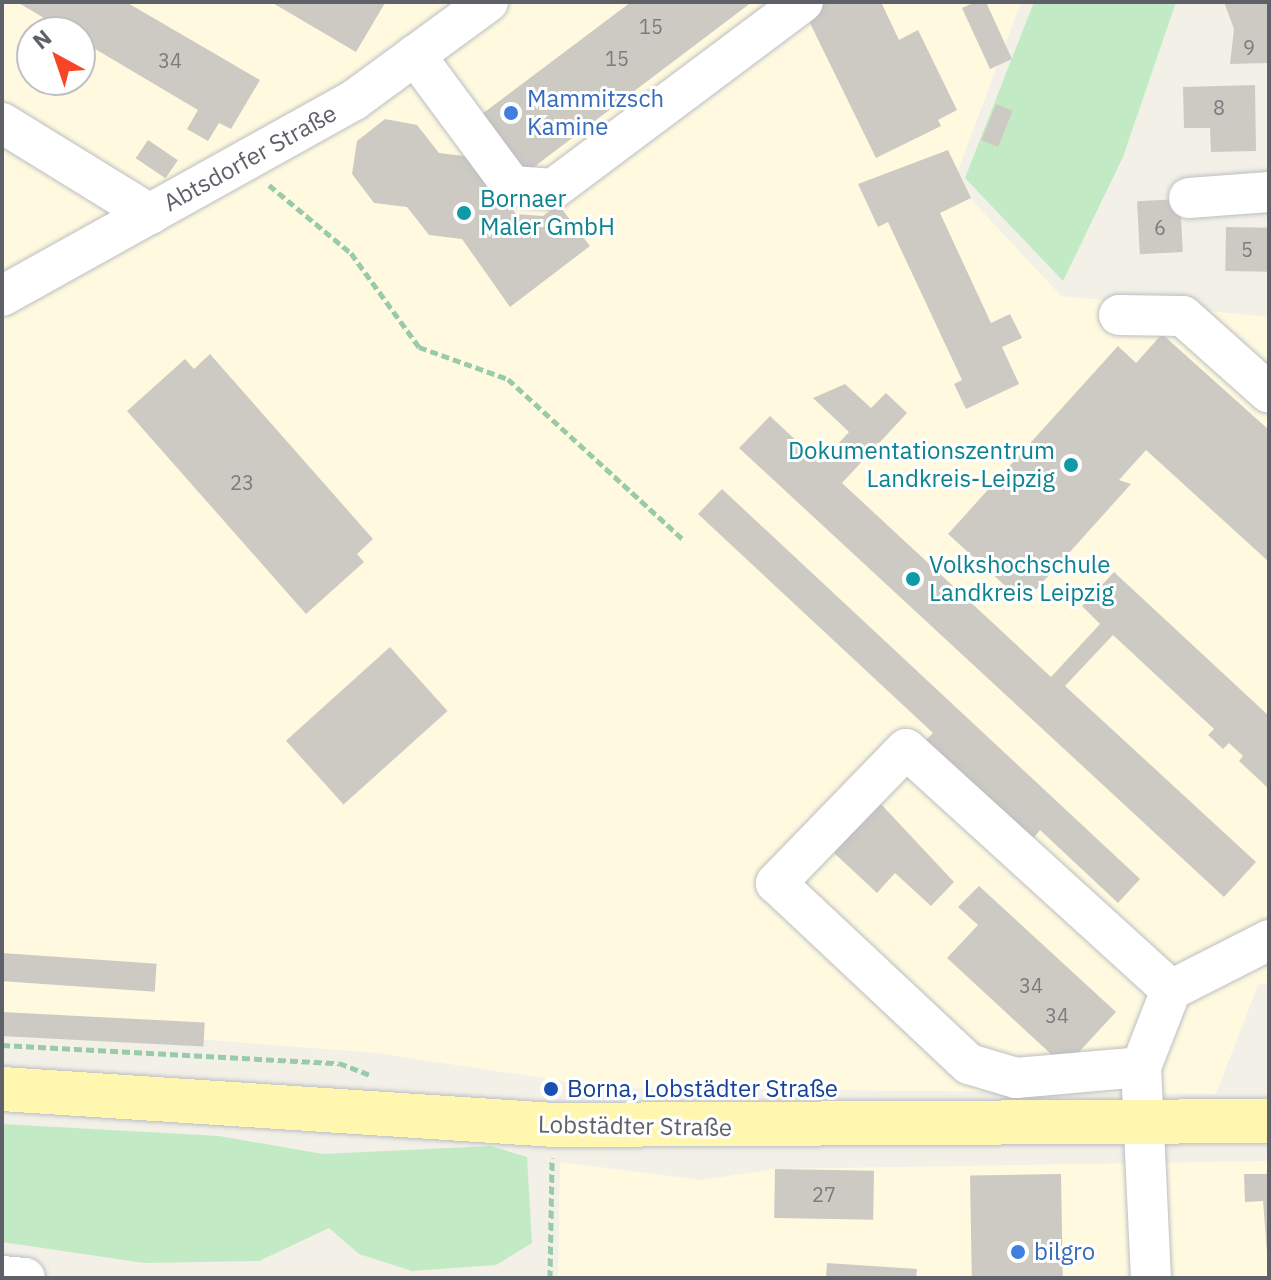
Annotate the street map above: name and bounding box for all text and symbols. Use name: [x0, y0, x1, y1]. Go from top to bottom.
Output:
house number: 15: [639, 14, 663, 38]
north arrow: [16, 16, 96, 96]
text: N: [26, 23, 57, 55]
house number: 9: [1243, 35, 1255, 59]
house number: 15: [605, 46, 629, 70]
house number: 34: [158, 48, 182, 72]
place label: Mammitzsch Kamine: [527, 85, 664, 141]
house number: 8: [1213, 95, 1225, 119]
street label: Abtsdorfer Straße: [158, 99, 342, 217]
marker: Mammitzsch Kamine: [502, 104, 520, 122]
place label: Bornaer Maler GmbH: [480, 185, 615, 241]
marker: Bornaer Maler GmbH: [455, 204, 473, 222]
house number: 6: [1154, 215, 1166, 239]
house number: 5: [1241, 237, 1253, 261]
place label: Dokumentationszentrum Landkreis-Leipzig: [788, 437, 1055, 493]
marker: Dokumentationszentrum Landkreis-Leipzig: [1062, 456, 1080, 474]
house number: 23: [230, 470, 254, 494]
place label: Volkshochschule Landkreis Leipzig: [929, 551, 1114, 607]
marker: Volkshochschule Landkreis Leipzig: [904, 570, 922, 588]
house number: 34: [1019, 973, 1043, 997]
house number: 34: [1045, 1003, 1069, 1027]
place label: Borna, Lobstädter Straße: [567, 1075, 838, 1103]
marker: Borna, Lobstädter Straße: [542, 1080, 560, 1098]
street label: Lobstädter Straße: [538, 1110, 732, 1142]
house number: 27: [812, 1182, 836, 1206]
place label: bilgro: [1034, 1238, 1095, 1266]
marker: bilgro: [1009, 1243, 1027, 1261]

